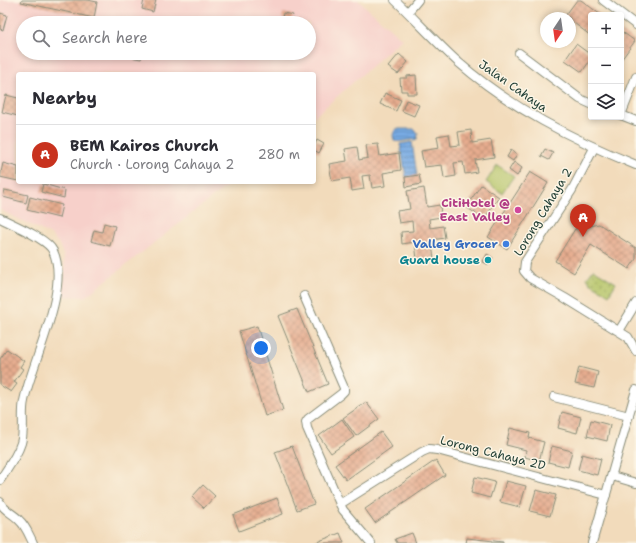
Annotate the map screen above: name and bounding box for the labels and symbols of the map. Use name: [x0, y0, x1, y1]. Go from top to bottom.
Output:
north arrow: [540, 12, 576, 48]
street label: Jalan Cahaya: [475, 56, 551, 116]
street label: Lorong Cahaya 2: [510, 165, 576, 259]
place label: CitiHotel @ East Valley: [440, 195, 510, 225]
pin: A: [570, 204, 596, 237]
marker: CitiHotel @ East Valley: [513, 205, 523, 215]
place label: Valley Grocer: [412, 236, 499, 252]
marker: Valley Grocer: [501, 239, 511, 249]
place label: Guard house: [399, 252, 480, 268]
marker: Guard house: [483, 255, 493, 265]
your location: [251, 338, 271, 358]
street label: Lorong Cahaya 2D: [439, 432, 547, 474]

